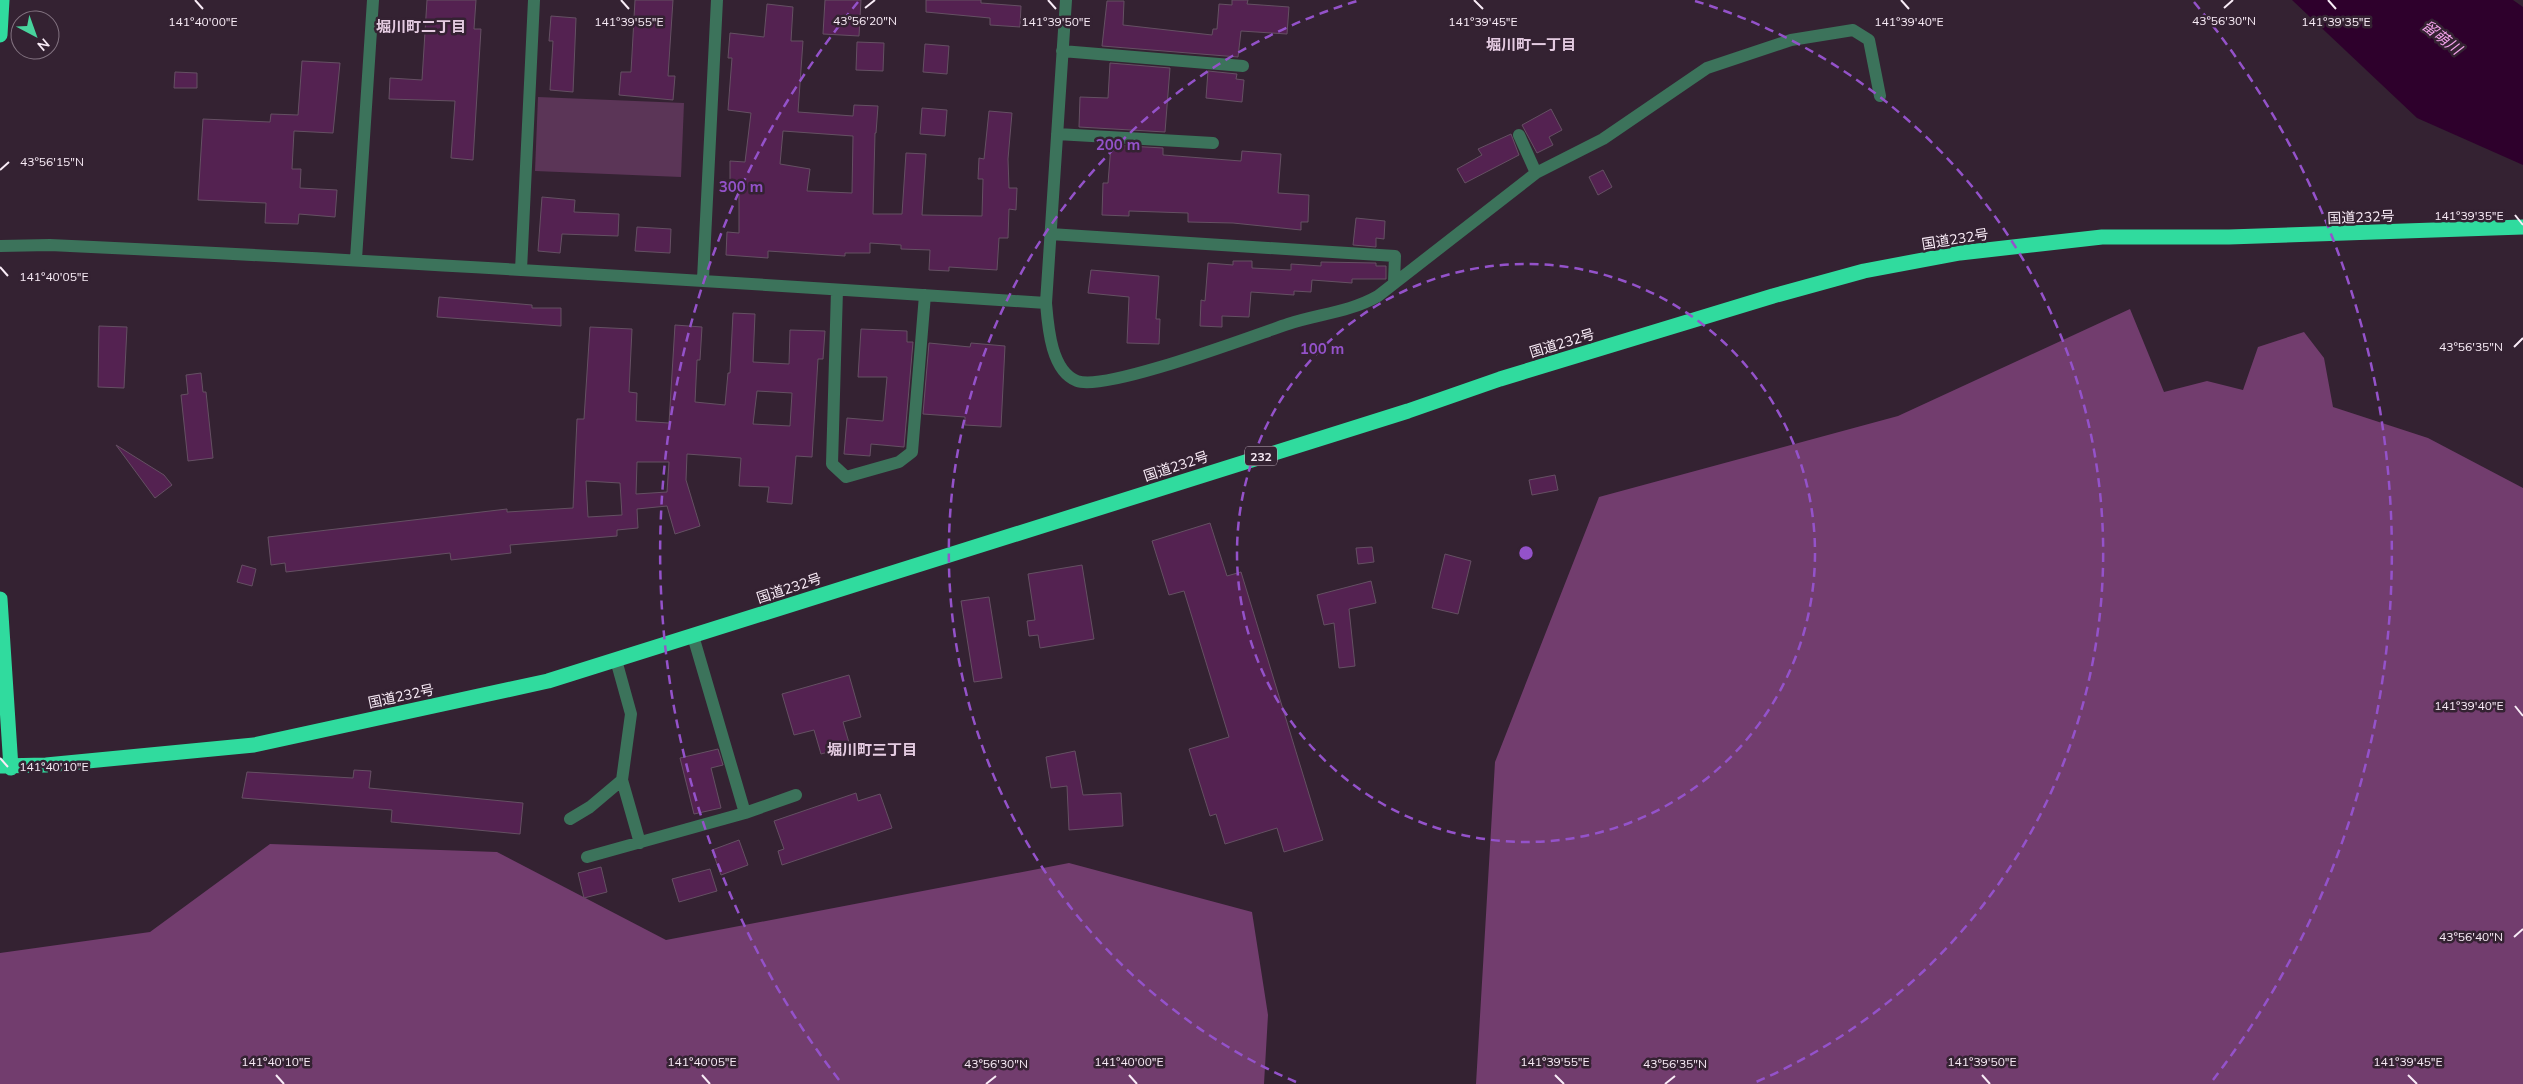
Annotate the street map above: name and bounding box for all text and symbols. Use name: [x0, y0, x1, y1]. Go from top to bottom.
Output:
north arrow: [10, 10, 60, 60]
text: 43°56'20"N: [833, 13, 897, 28]
text: 43°56'30"N: [2192, 13, 2256, 28]
text: 141°40'00"E: [168, 14, 238, 29]
text: 141°39'55"E: [594, 14, 664, 29]
text: 141°39'50"E: [1021, 14, 1091, 29]
text: 141°39'45"E: [1448, 14, 1518, 29]
text: 141°39'40"E: [1874, 14, 1944, 29]
text: 141°39'35"E: [2301, 14, 2371, 29]
water label: 留萌川: [2418, 16, 2467, 60]
district label: 堀川町二丁目: [376, 17, 466, 36]
text: N: [34, 35, 53, 55]
district label: 堀川町一丁目: [1486, 35, 1576, 54]
text: 200 m: [1096, 135, 1140, 154]
text: 43°56'15"N: [20, 154, 84, 169]
text: 300 m: [719, 177, 763, 196]
street label: 国道232号: [2327, 207, 2395, 227]
text: 141°39'35"E: [2434, 208, 2504, 223]
street label: 国道232号: [1920, 225, 1990, 253]
text: 141°40'05"E: [19, 269, 89, 284]
street label: 国道232号: [1527, 325, 1597, 361]
text: 100 m: [1300, 339, 1344, 358]
text: 43°56'35"N: [2439, 339, 2503, 354]
road number: 232: [1245, 446, 1277, 466]
street label: 国道232号: [1141, 447, 1211, 485]
centre of rings: [1517, 544, 1535, 562]
street label: 国道232号: [754, 569, 824, 607]
street label: 国道232号: [366, 680, 436, 712]
text: 141°39'40"E: [2434, 698, 2504, 713]
district label: 堀川町三丁目: [827, 740, 917, 759]
text: 141°40'10"E: [19, 759, 89, 774]
text: 43°56'40"N: [2439, 929, 2503, 944]
text: 141°40'10"E: [241, 1054, 311, 1069]
text: 141°40'05"E: [667, 1054, 737, 1069]
text: 141°40'00"E: [1094, 1054, 1164, 1069]
text: 141°39'55"E: [1520, 1054, 1590, 1069]
text: 141°39'50"E: [1947, 1054, 2017, 1069]
text: 141°39'45"E: [2373, 1054, 2443, 1069]
text: 43°56'30"N: [964, 1056, 1028, 1071]
text: 43°56'35"N: [1643, 1056, 1707, 1071]

